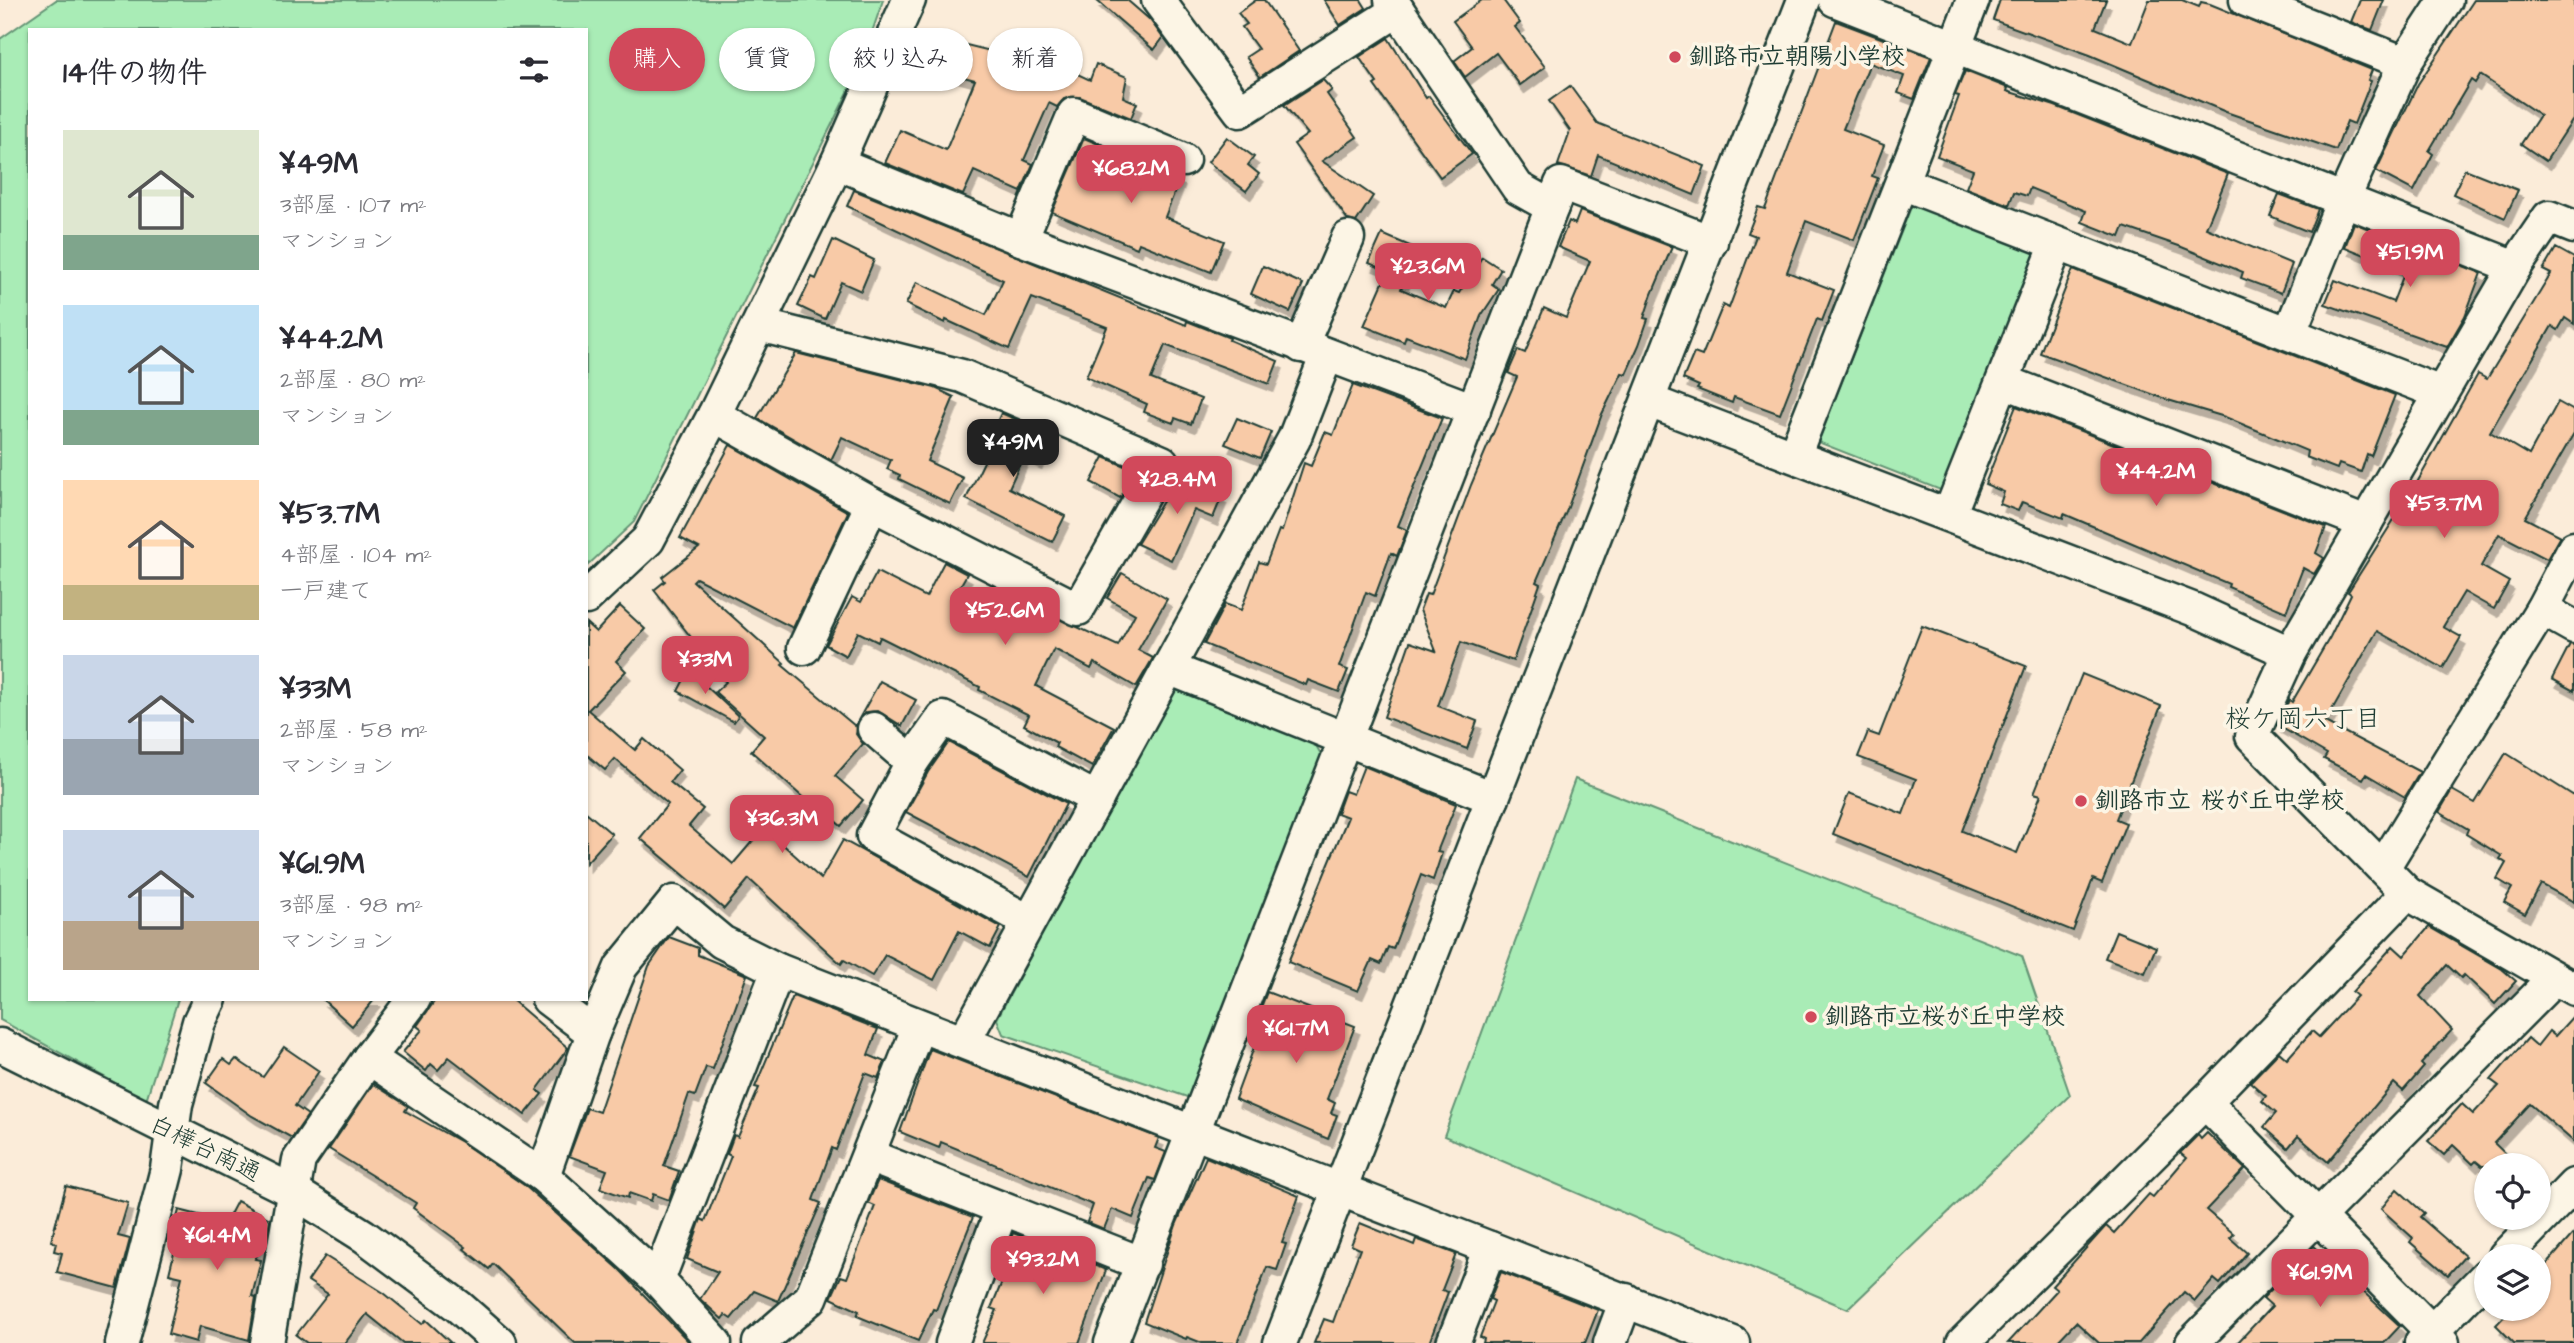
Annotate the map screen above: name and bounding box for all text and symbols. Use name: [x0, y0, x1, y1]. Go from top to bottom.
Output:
chip: 購入: [609, 28, 705, 91]
chip: 賃貸: [719, 28, 815, 91]
chip: 絞り込み: [829, 28, 973, 91]
chip: 新着: [987, 28, 1083, 91]
place label: 釧路市立朝陽小学校: [1689, 40, 1905, 74]
marker: 釧路市立朝陽小学校: [1667, 49, 1683, 65]
icon: filters: [515, 51, 553, 89]
text: 14件の物件: [63, 52, 207, 94]
text: ¥49M: [280, 143, 358, 185]
pin: ¥68.2M: [1074, 146, 1188, 205]
text: ¥68.2M: [1092, 152, 1170, 184]
icon: home: [119, 158, 203, 242]
text: 3部屋 · 107 m²: [280, 189, 427, 221]
text: マンション: [280, 225, 394, 257]
pin: ¥51.9M: [2353, 230, 2467, 289]
text: ¥51.9M: [2377, 236, 2443, 268]
pin: ¥23.6M: [1371, 244, 1485, 303]
text: ¥23.6M: [1391, 250, 1465, 282]
text: ¥44.2M: [280, 318, 383, 360]
icon: home: [119, 333, 203, 417]
text: 2部屋 · 80 m²: [280, 364, 426, 396]
text: マンション: [280, 400, 394, 432]
pin: ¥49M: [972, 420, 1054, 479]
text: ¥49M: [983, 426, 1043, 458]
pin: ¥44.2M: [2099, 448, 2213, 508]
text: ¥44.2M: [2116, 455, 2196, 487]
pin: ¥28.4M: [1120, 456, 1234, 516]
text: ¥28.4M: [1138, 463, 1216, 495]
pin: ¥53.7M: [2387, 480, 2501, 540]
text: ¥53.7M: [2406, 487, 2482, 519]
text: ¥53.7M: [280, 493, 380, 535]
icon: home: [119, 508, 203, 592]
text: 4部屋 · 104 m²: [280, 539, 432, 571]
text: 一戸建て: [280, 575, 372, 607]
pin: ¥52.6M: [948, 588, 1062, 647]
text: ¥52.6M: [966, 594, 1044, 626]
pin: ¥33M: [664, 636, 746, 696]
text: ¥33M: [678, 643, 732, 675]
text: ¥33M: [280, 668, 351, 710]
icon: home: [119, 683, 203, 767]
district label: 桜ケ岡六丁目: [2225, 701, 2381, 737]
text: 2部屋 · 58 m²: [280, 714, 428, 746]
text: マンション: [280, 750, 394, 782]
place label: 釧路市立 桜が丘中学校: [2095, 784, 2345, 818]
marker: 釧路市立 桜が丘中学校: [2073, 793, 2089, 809]
pin: ¥36.3M: [725, 796, 839, 855]
text: ¥36.3M: [746, 802, 818, 834]
text: ¥61.9M: [280, 843, 365, 885]
icon: home: [119, 858, 203, 942]
text: 3部屋 · 98 m²: [280, 889, 423, 921]
text: マンション: [280, 925, 394, 957]
place label: 釧路市立桜が丘中学校: [1825, 1000, 2065, 1034]
pin: ¥61.7M: [1239, 1006, 1353, 1065]
marker: 釧路市立桜が丘中学校: [1803, 1009, 1819, 1025]
text: ¥61.7M: [1263, 1012, 1329, 1044]
street label: 白樺台南通: [144, 1107, 266, 1191]
map controls: [2474, 1153, 2551, 1321]
button: locate: [2474, 1153, 2551, 1230]
pin: ¥61.4M: [160, 1212, 274, 1272]
text: ¥61.4M: [183, 1219, 251, 1251]
pin: ¥93.2M: [986, 1236, 1100, 1296]
text: ¥93.2M: [1007, 1243, 1079, 1275]
button: layers: [2474, 1244, 2551, 1321]
pin: ¥61.9M: [2263, 1250, 2377, 1309]
text: ¥61.9M: [2287, 1256, 2353, 1288]

